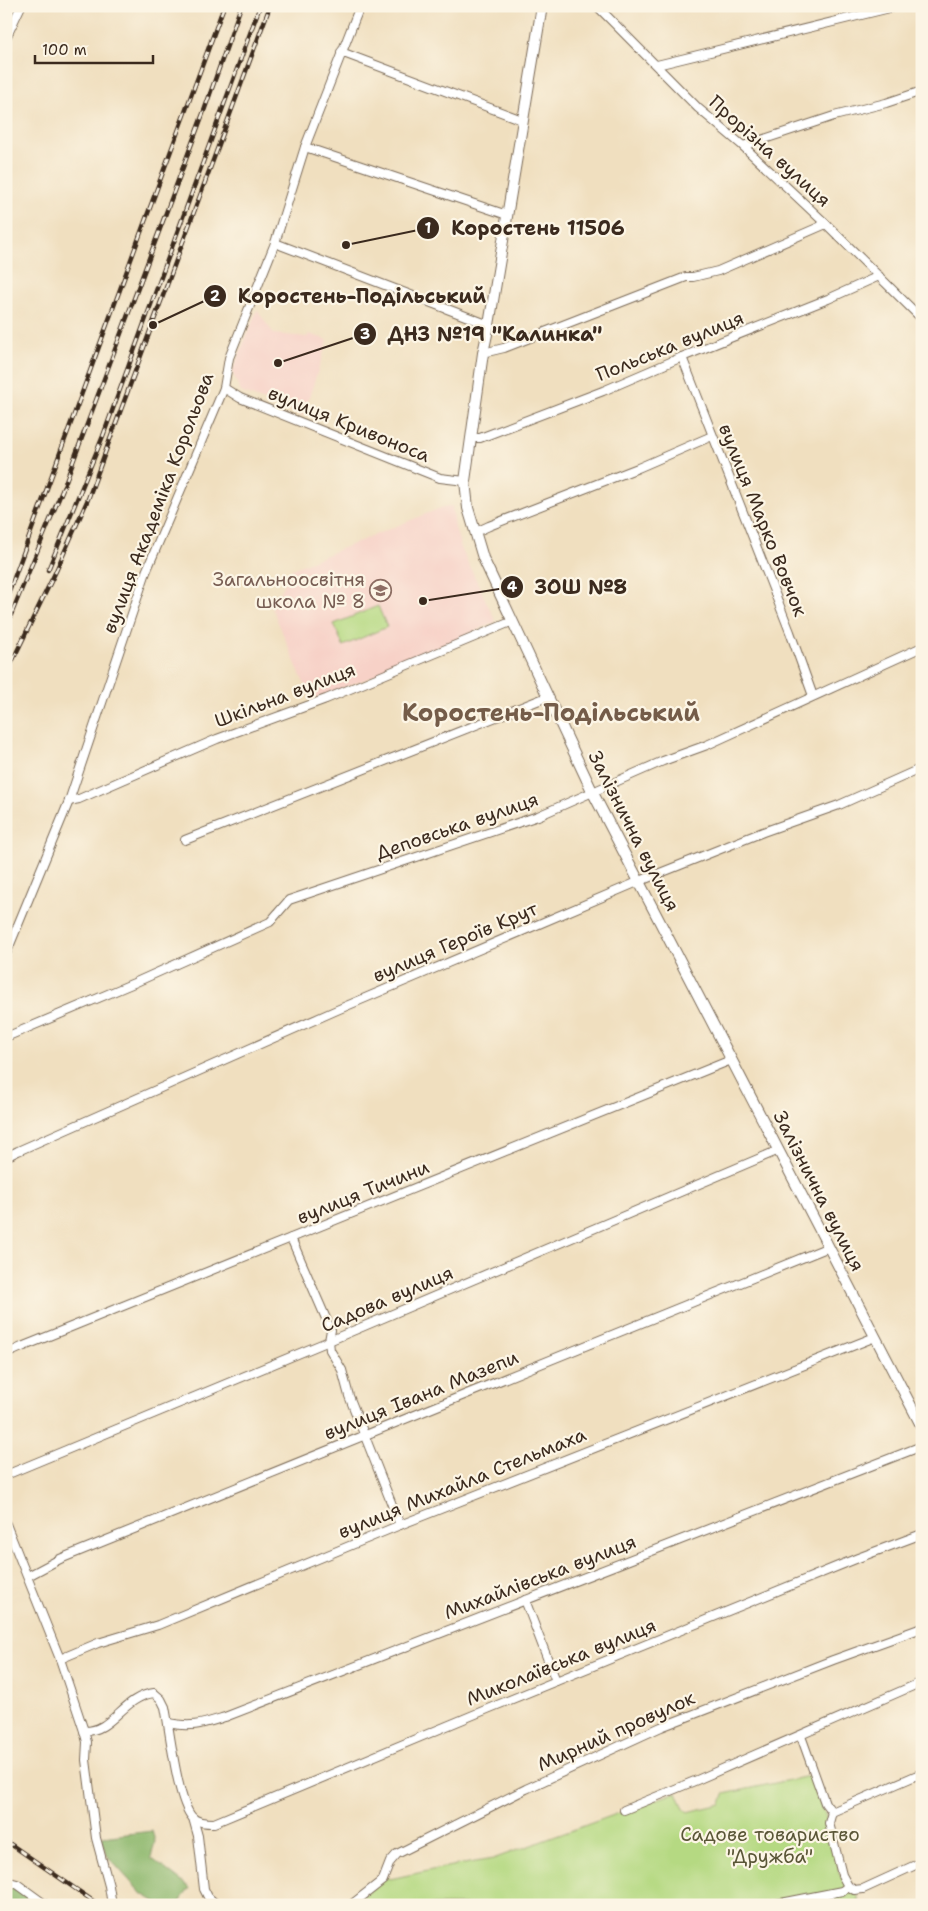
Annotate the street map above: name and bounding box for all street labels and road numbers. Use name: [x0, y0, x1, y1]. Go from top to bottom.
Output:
street label: Прорізна вулиця: [704, 90, 836, 212]
street label: Польська вулиця: [592, 305, 748, 387]
street label: вулиця Академіка Корольова: [97, 369, 219, 637]
street label: вулиця Кривоноса: [264, 380, 434, 468]
street label: вулиця Марко Вовчок: [713, 420, 813, 620]
street label: Шкільна вулиця: [211, 657, 359, 733]
street label: Залізнична вулиця: [583, 746, 685, 916]
street label: Деповська вулиця: [372, 786, 542, 866]
street label: вулиця Героїв Крут: [369, 896, 542, 988]
street label: Залізнична вулиця: [768, 1106, 870, 1276]
street label: вулиця Тичини: [293, 1154, 433, 1230]
street label: Садова вулиця: [317, 1260, 457, 1338]
street label: вулиця Івана Мазепи: [320, 1345, 522, 1445]
street label: вулиця Михайла Стельмаха: [334, 1422, 590, 1544]
street label: Михайлівська вулиця: [440, 1529, 640, 1625]
street label: Миколаївська вулиця: [462, 1612, 660, 1712]
street label: Мирний провулок: [533, 1685, 699, 1777]

